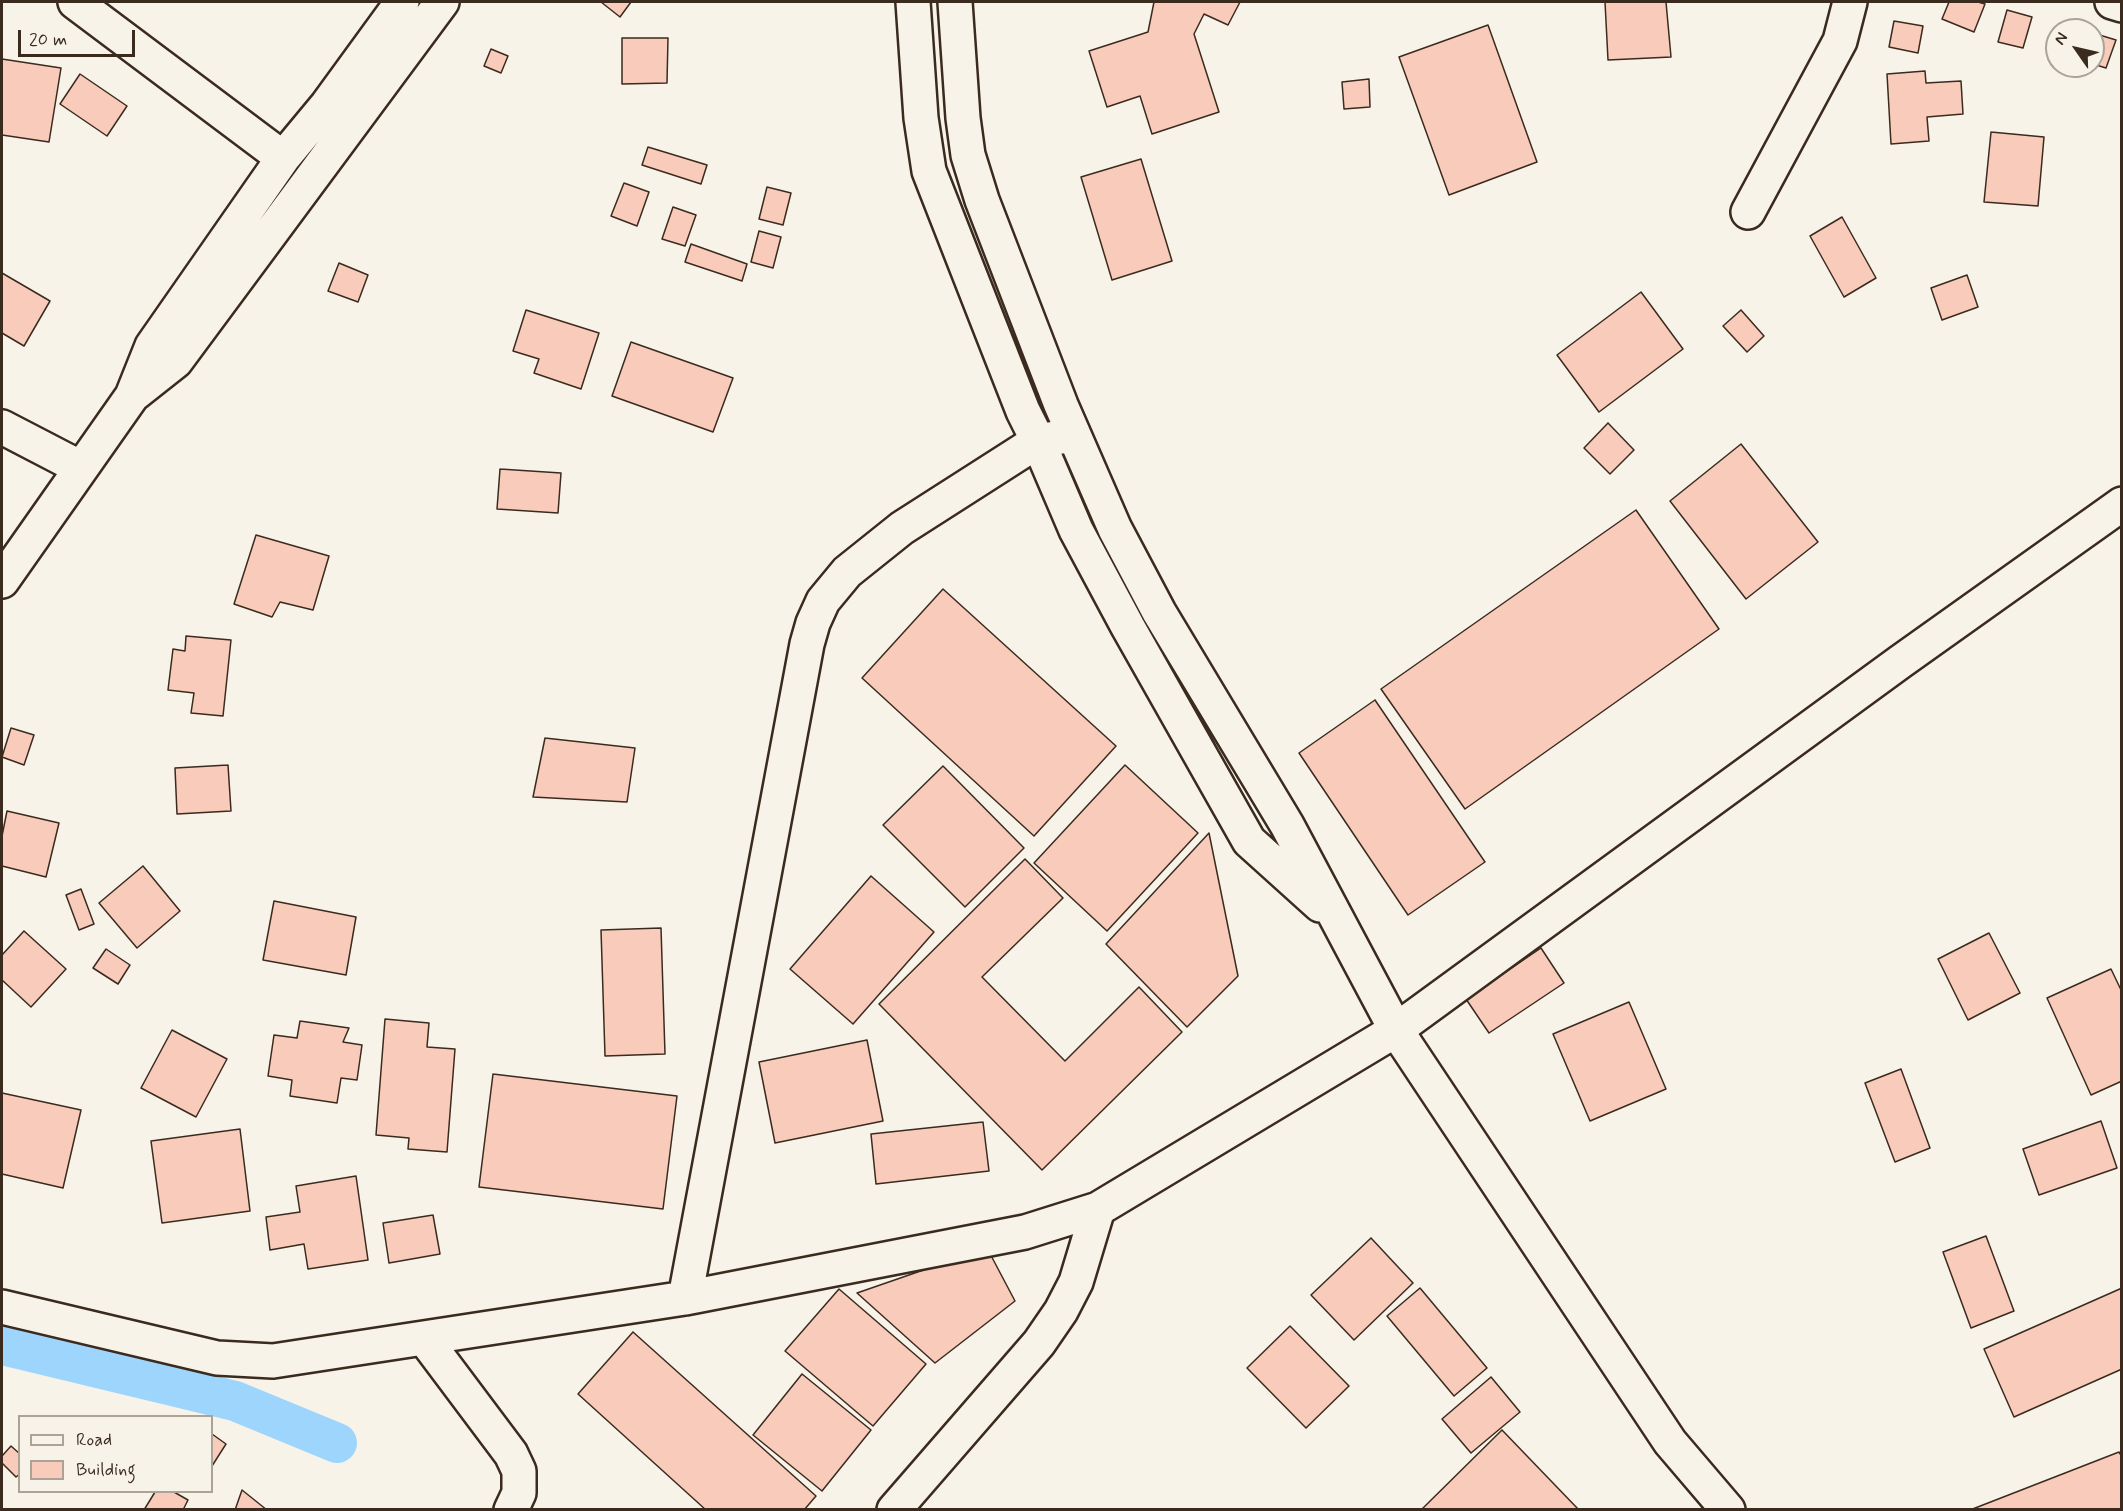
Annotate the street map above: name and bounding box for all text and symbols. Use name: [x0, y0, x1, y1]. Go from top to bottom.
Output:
scale bar: [21, 18, 138, 56]
north arrow: [2045, 18, 2105, 78]
text: 20 m: [29, 28, 67, 52]
text: N: [2050, 28, 2073, 49]
legend: [18, 1415, 213, 1493]
text: Road: [76, 1428, 112, 1452]
text: Building: [76, 1458, 136, 1482]

